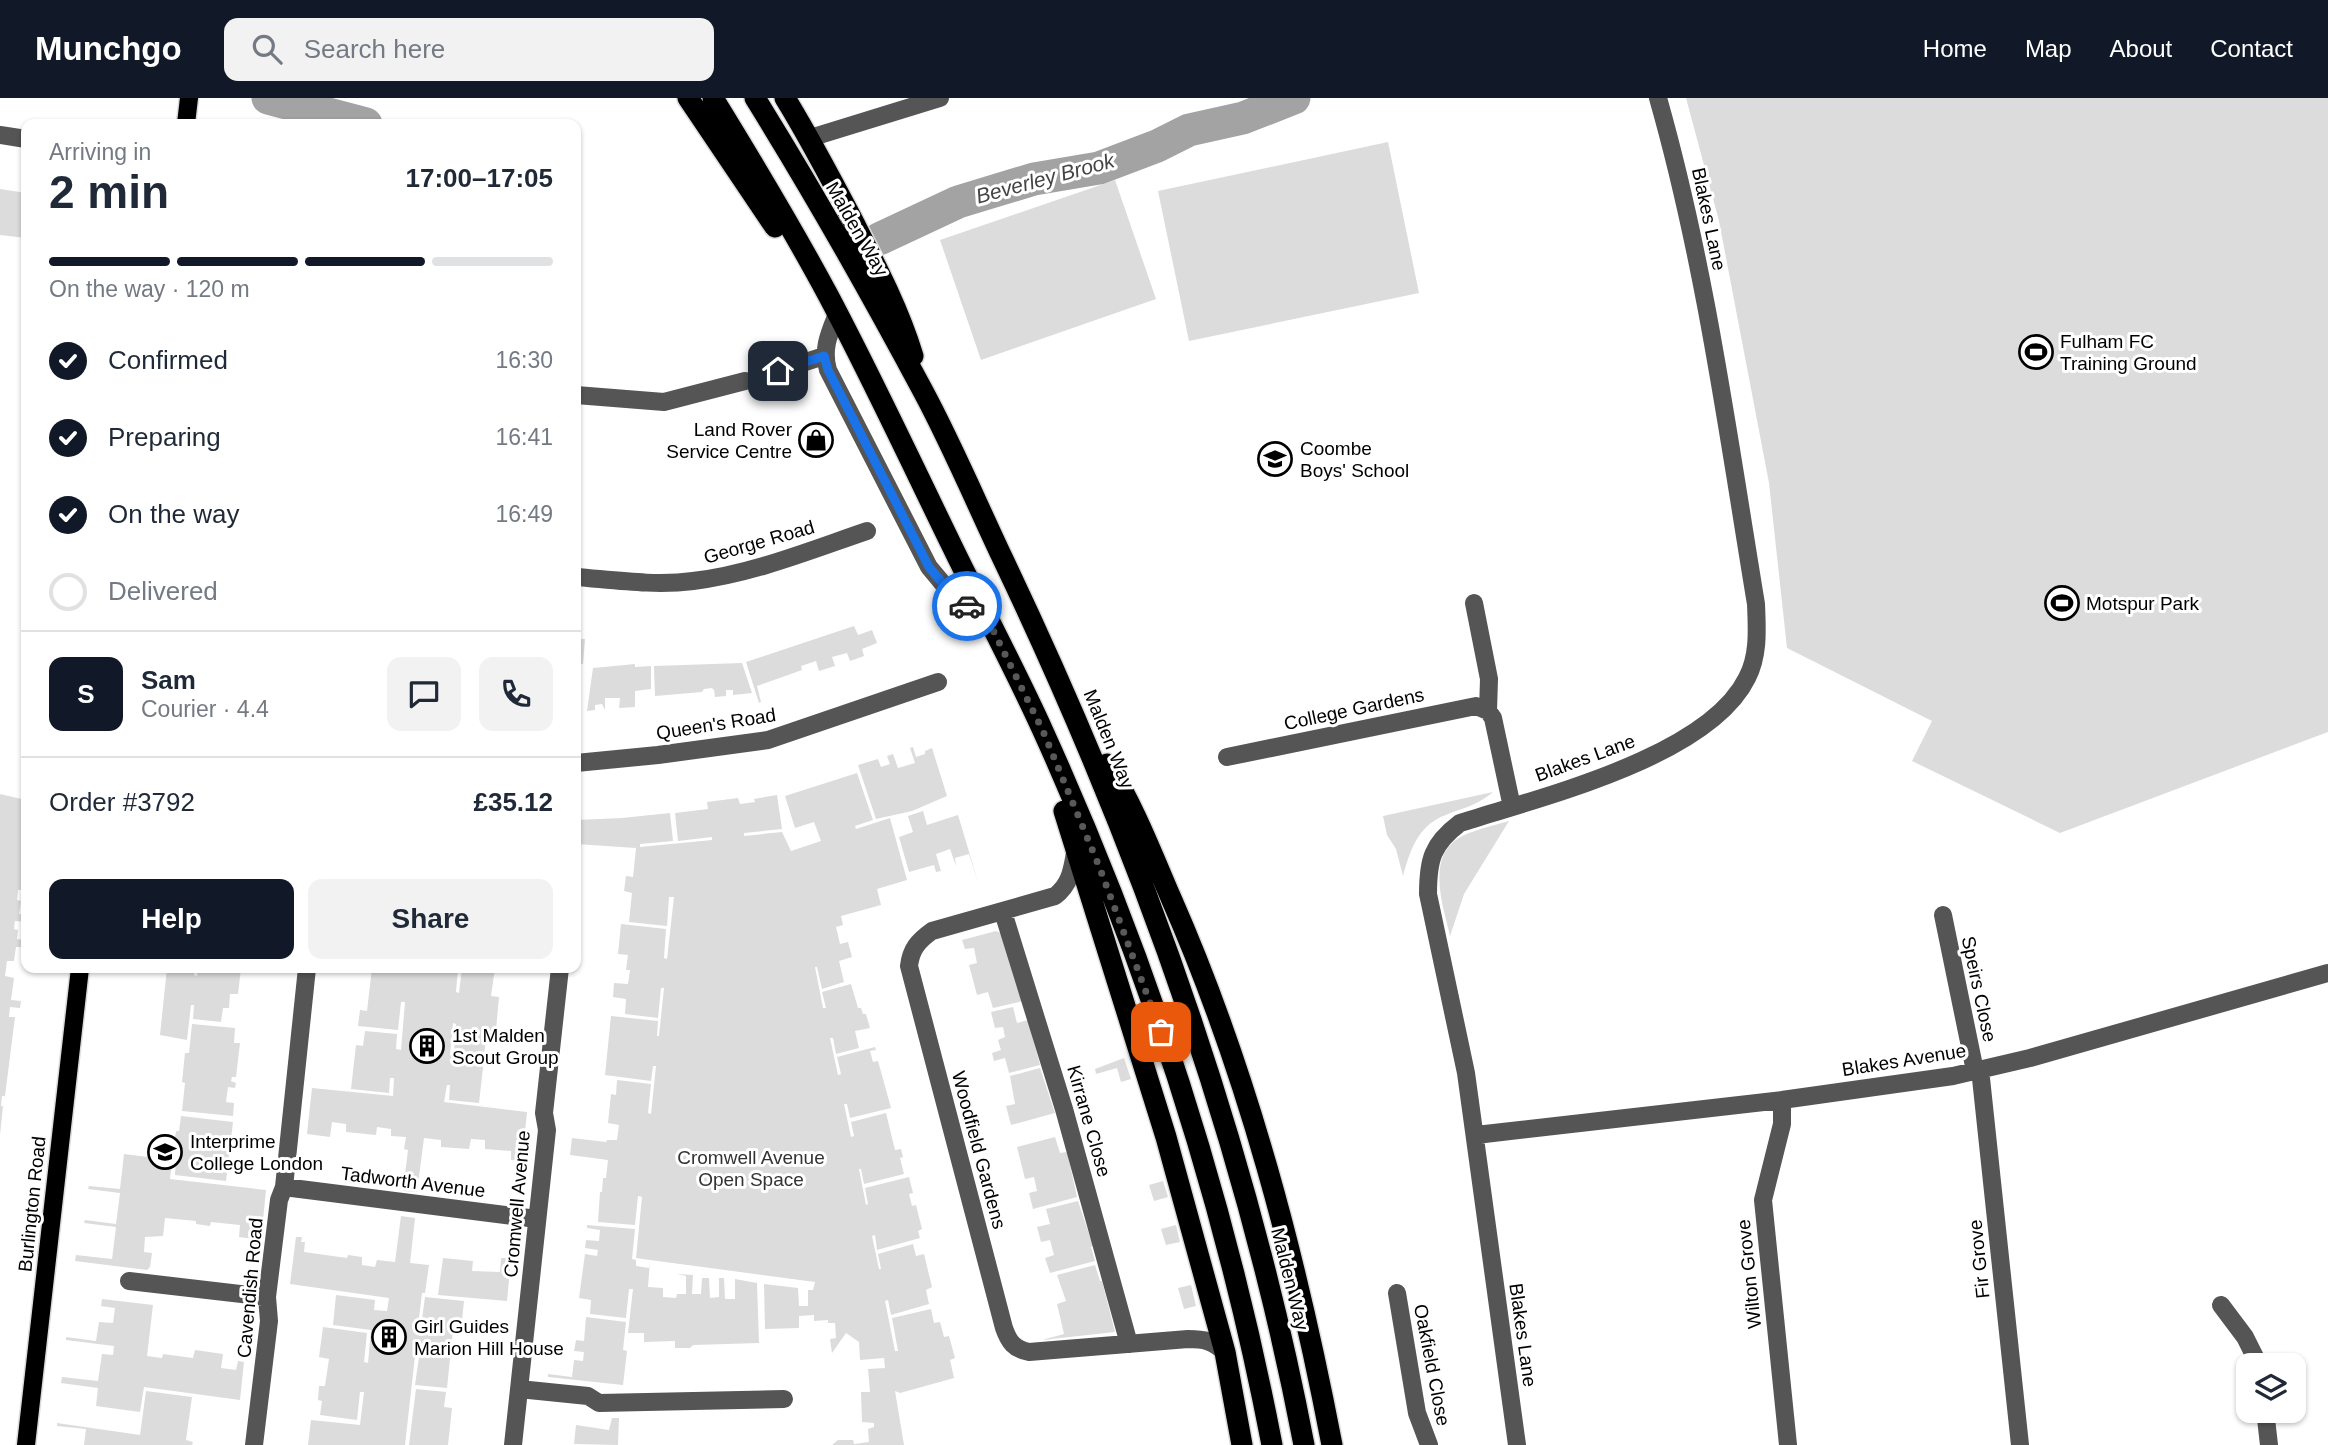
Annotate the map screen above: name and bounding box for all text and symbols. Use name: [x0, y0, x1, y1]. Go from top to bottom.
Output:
search box: [224, 18, 714, 81]
text: Munchgo: [35, 30, 182, 67]
icon: search: [248, 30, 286, 68]
text: Search here: [304, 34, 445, 64]
text: Home: [1923, 35, 1987, 62]
text: Map: [2025, 35, 2072, 62]
text: About: [2110, 35, 2172, 62]
text: Contact: [2210, 35, 2293, 62]
text: Arriving in: [49, 139, 151, 165]
water label: Beverley Brook: [973, 148, 1118, 208]
text: 17:00–17:05: [406, 163, 553, 193]
text: 2 min: [49, 166, 169, 218]
street label: Blakes Lane: [1688, 166, 1730, 272]
street label: Malden Way: [822, 178, 893, 280]
text: On the way · 120 m: [49, 276, 250, 302]
place label: Fulham FC Training Ground: [2060, 331, 2197, 374]
sports icon: Fulham FC Training Ground: [2017, 333, 2055, 371]
pin: [748, 341, 808, 401]
icon: check: [49, 342, 87, 380]
text: Confirmed: [108, 345, 228, 375]
text: 16:30: [495, 347, 553, 373]
icon: home: [759, 352, 797, 390]
icon: check: [49, 419, 87, 457]
place label: Land Rover Service Centre: [666, 419, 793, 462]
shop icon: Land Rover Service Centre: [797, 421, 835, 459]
text: Preparing: [108, 422, 221, 452]
text: 16:41: [495, 424, 553, 450]
place label: Coombe Boys' School: [1300, 438, 1409, 481]
school or university icon: Coombe Boys' School: [1256, 440, 1294, 478]
icon: check: [49, 496, 87, 534]
text: On the way: [108, 499, 240, 529]
text: 16:49: [495, 501, 553, 527]
street label: George Road: [701, 516, 817, 568]
courier: [932, 571, 1002, 641]
text: Delivered: [108, 576, 218, 606]
sports icon: Motspur Park: [2043, 584, 2081, 622]
icon: car: [948, 587, 986, 625]
place label: Motspur Park: [2086, 593, 2199, 614]
button: chat: [387, 657, 461, 731]
button: phone: [479, 657, 553, 731]
text: Sam: [141, 665, 196, 695]
text: S: [77, 679, 95, 709]
street label: College Gardens: [1282, 684, 1426, 734]
street label: Malden Way: [1080, 686, 1139, 792]
text: Courier · 4.4: [141, 696, 269, 722]
street label: Queen's Road: [655, 704, 777, 744]
street label: Blakes Lane: [1532, 730, 1638, 786]
text: Order #3792: [49, 787, 195, 817]
text: £35.12: [473, 787, 553, 817]
button: Help: [49, 879, 294, 959]
button: Share: [308, 879, 553, 959]
street label: Speirs Close: [1958, 934, 2000, 1044]
pin: [1131, 1002, 1191, 1062]
icon: bag: [1142, 1013, 1180, 1051]
place label: 1st Malden Scout Group: [452, 1025, 559, 1068]
building icon: 1st Malden Scout Group: [408, 1027, 446, 1065]
street label: Blakes Avenue: [1840, 1040, 1968, 1080]
street label: Kirrane Close: [1063, 1063, 1115, 1179]
street label: Woodfield Gardens: [948, 1069, 1010, 1231]
street label: Cromwell Avenue: [500, 1130, 534, 1278]
place label: Interprime College London: [190, 1131, 323, 1174]
school or university icon: Interprime College London: [146, 1133, 184, 1171]
street label: Burlington Road: [14, 1135, 50, 1273]
park label: Cromwell Avenue Open Space: [677, 1147, 825, 1190]
street label: Tadworth Avenue: [340, 1163, 486, 1201]
street label: Cavendish Road: [233, 1217, 267, 1359]
street label: Wilton Grove: [1733, 1218, 1765, 1330]
street label: Fir Grove: [1964, 1219, 1994, 1299]
street label: Malden Way: [1267, 1226, 1313, 1333]
street label: Blakes Lane: [1505, 1282, 1541, 1388]
street label: Oakfield Close: [1410, 1302, 1454, 1428]
place label: Girl Guides Marion Hill House: [414, 1316, 564, 1359]
building icon: Girl Guides Marion Hill House: [370, 1318, 408, 1356]
map controls: [2236, 1353, 2306, 1423]
button: layers: [2236, 1353, 2306, 1423]

